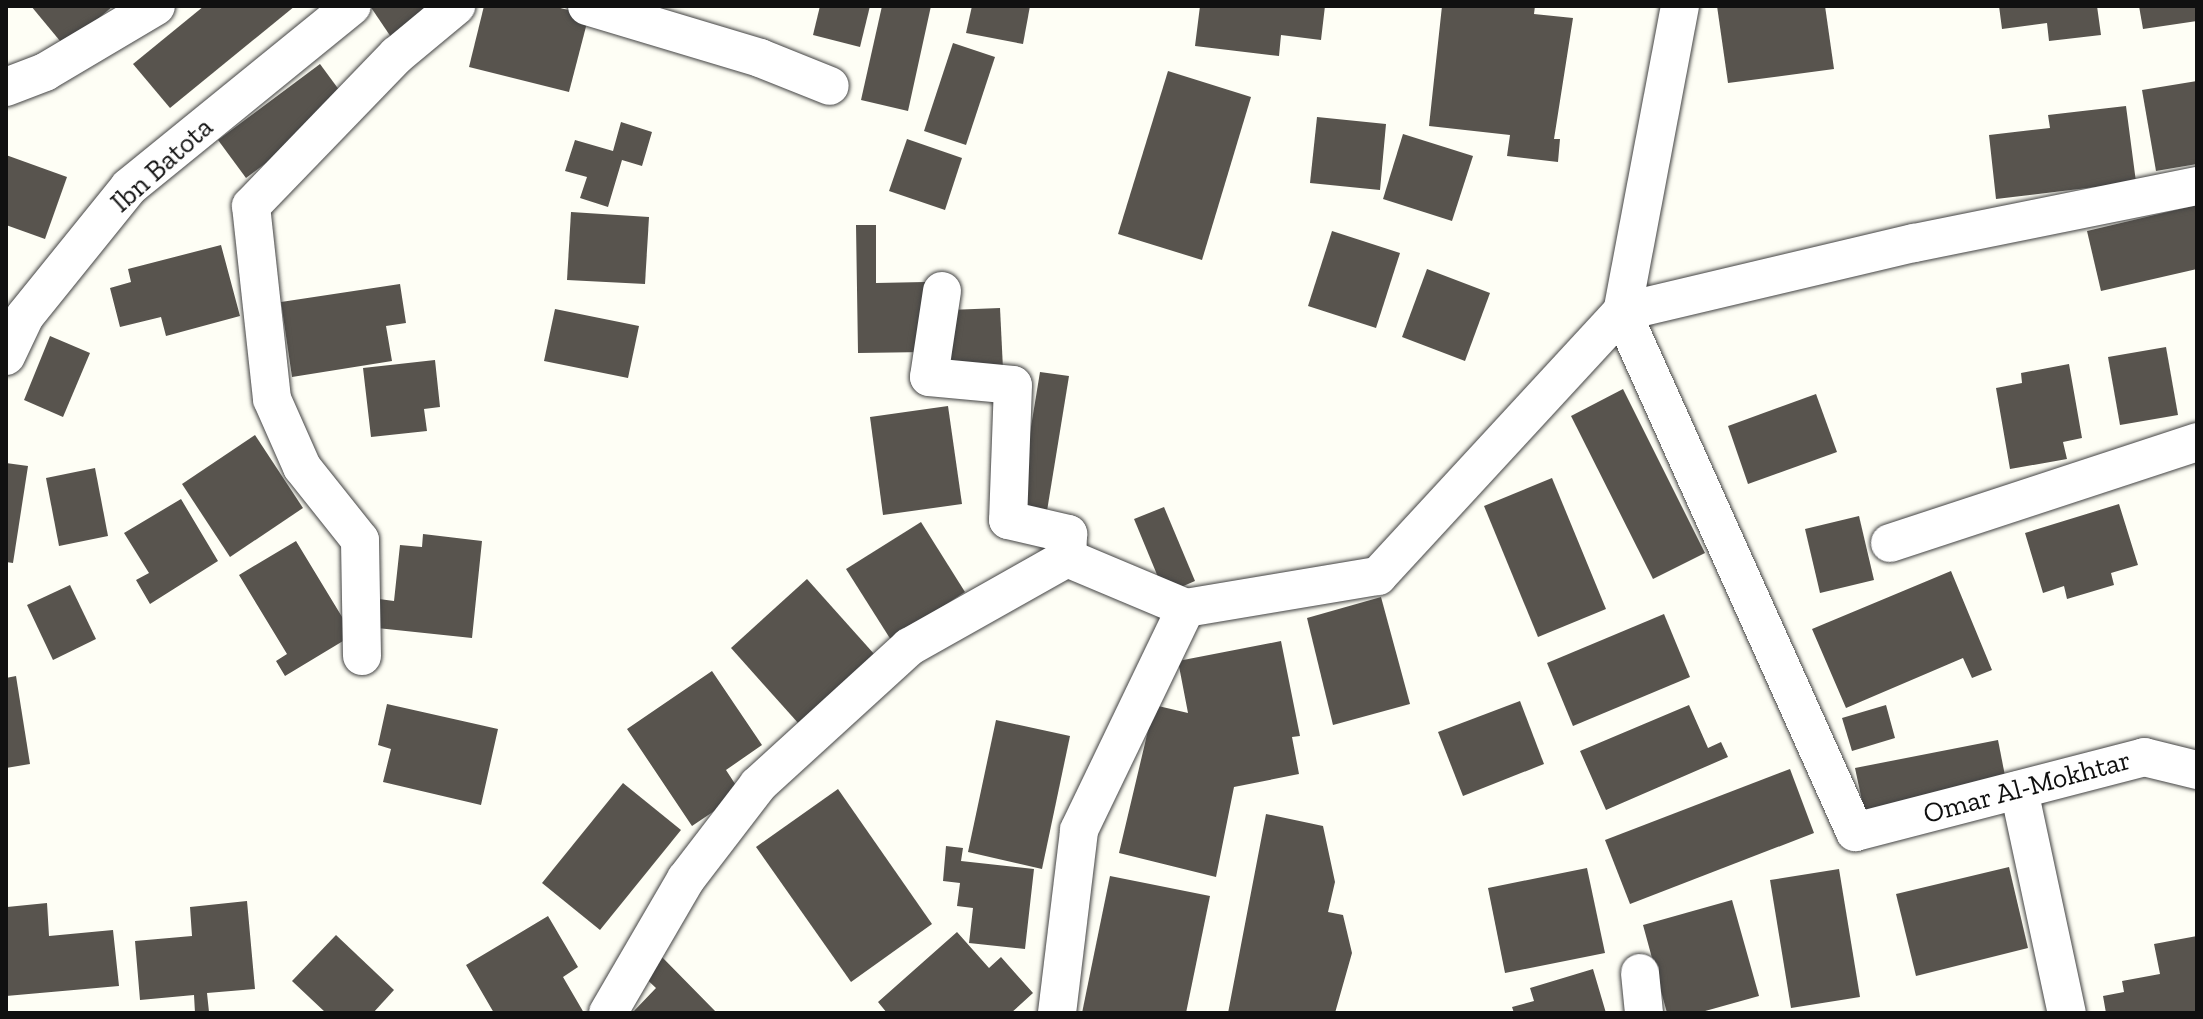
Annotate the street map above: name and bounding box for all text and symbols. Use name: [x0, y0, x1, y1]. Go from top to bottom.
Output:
street label: Ibn Batota: [104, 111, 220, 219]
street label: Omar Al-Mokhtar: [1919, 743, 2135, 831]

